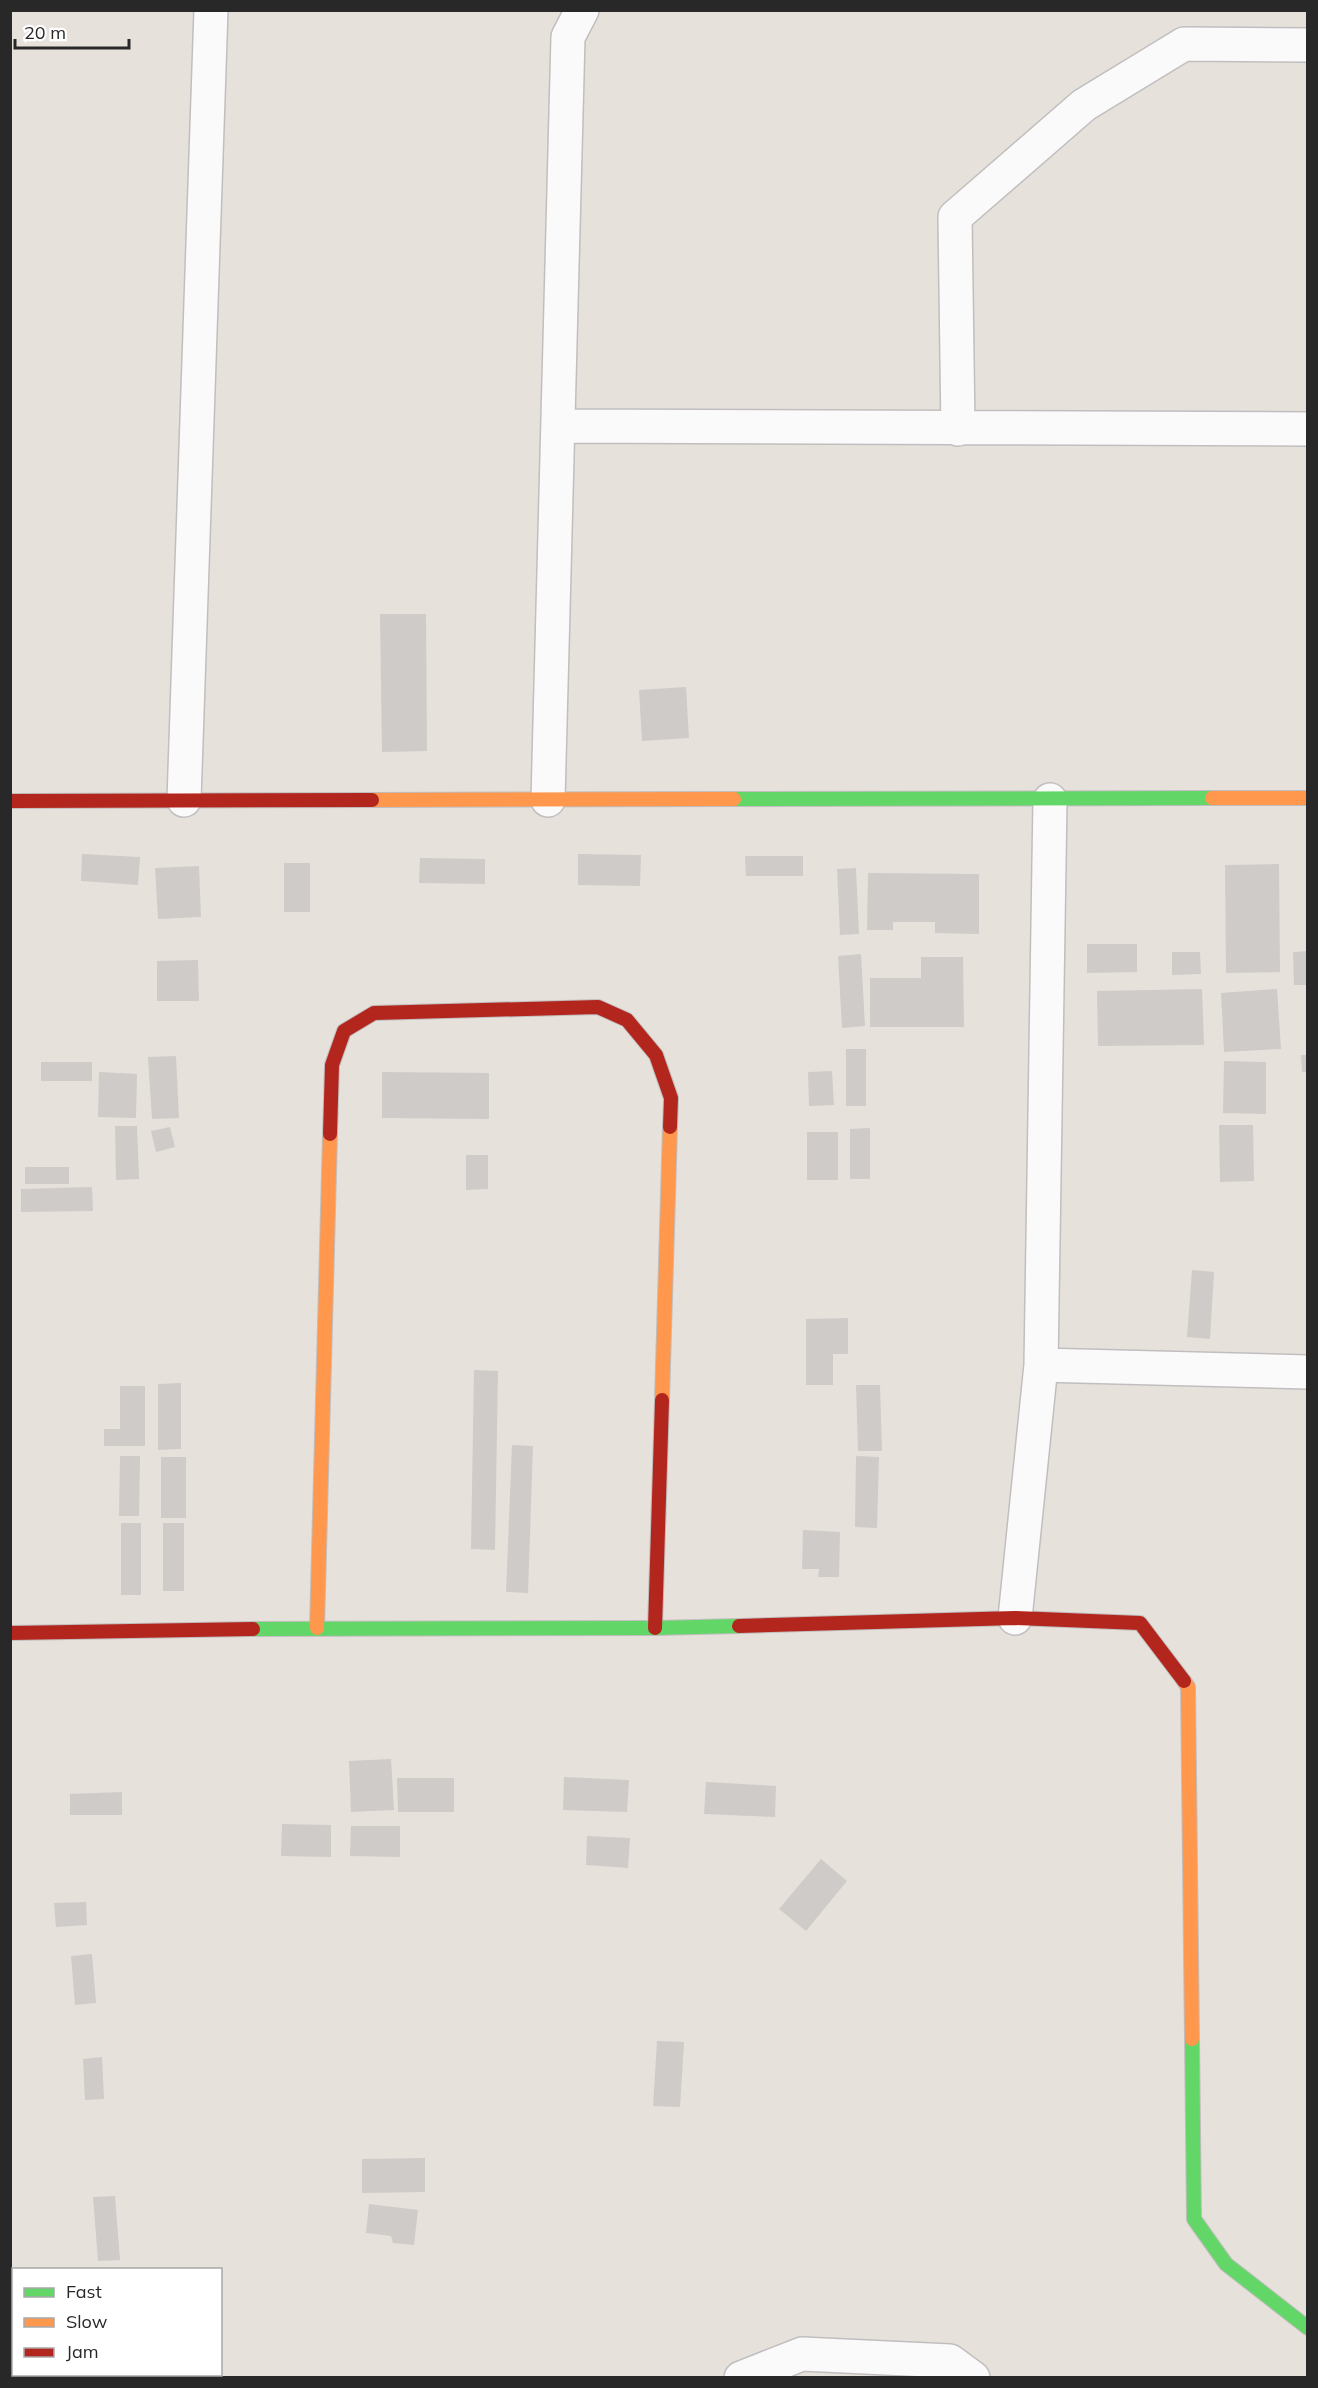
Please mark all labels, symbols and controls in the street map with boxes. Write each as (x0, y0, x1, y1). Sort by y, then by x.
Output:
scale bar (15, 12, 129, 50)
text: 20 m (24, 21, 66, 44)
legend (12, 2268, 222, 2376)
text: Fast (66, 2280, 102, 2303)
text: Slow (66, 2310, 108, 2333)
text: Jam (66, 2340, 99, 2363)

